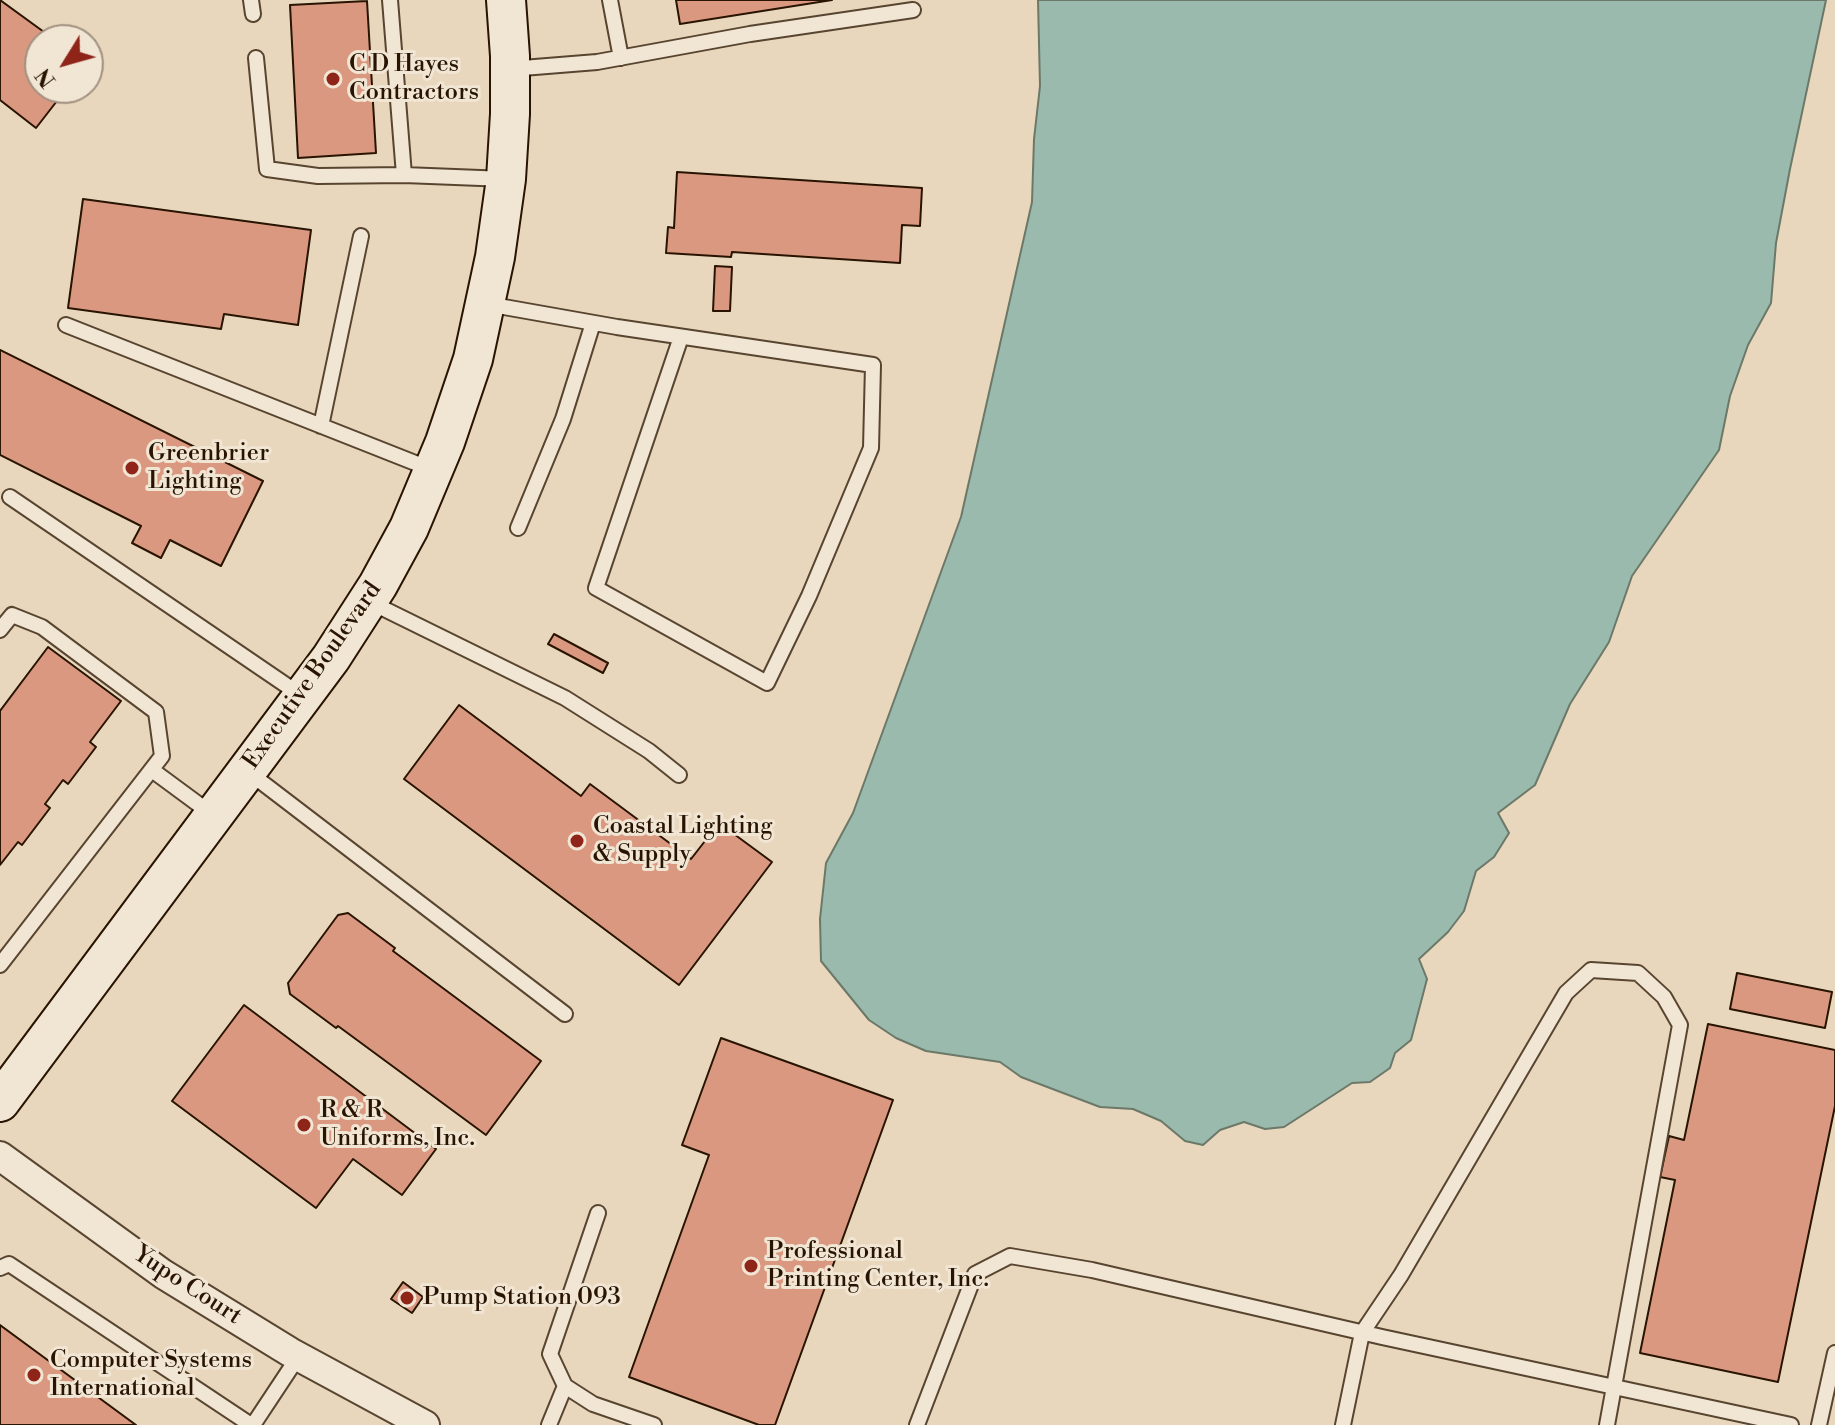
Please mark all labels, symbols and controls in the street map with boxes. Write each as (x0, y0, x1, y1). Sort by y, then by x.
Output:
north arrow (24, 24, 104, 104)
place label: C D Hayes Contractors (349, 51, 479, 107)
text: N (30, 62, 62, 93)
marker: C D Hayes Contractors (324, 70, 342, 88)
place label: Greenbrier Lighting (148, 440, 269, 496)
marker: Greenbrier Lighting (123, 459, 141, 477)
street label: Executive Boulevard (237, 577, 389, 775)
place label: Coastal Lighting & Supply (593, 813, 773, 869)
marker: Coastal Lighting & Supply (568, 832, 586, 850)
place label: R & R Uniforms, Inc. (320, 1097, 475, 1153)
marker: R & R Uniforms, Inc. (295, 1116, 313, 1134)
place label: Professional Printing Center, Inc. (767, 1238, 989, 1294)
street label: Yupo Court (127, 1240, 247, 1332)
marker: Professional Printing Center, Inc. (742, 1257, 760, 1275)
place label: Pump Station 093 (423, 1284, 621, 1312)
marker: Pump Station 093 (398, 1289, 416, 1307)
place label: Computer Systems International (50, 1347, 252, 1403)
marker: Computer Systems International (25, 1366, 43, 1384)

